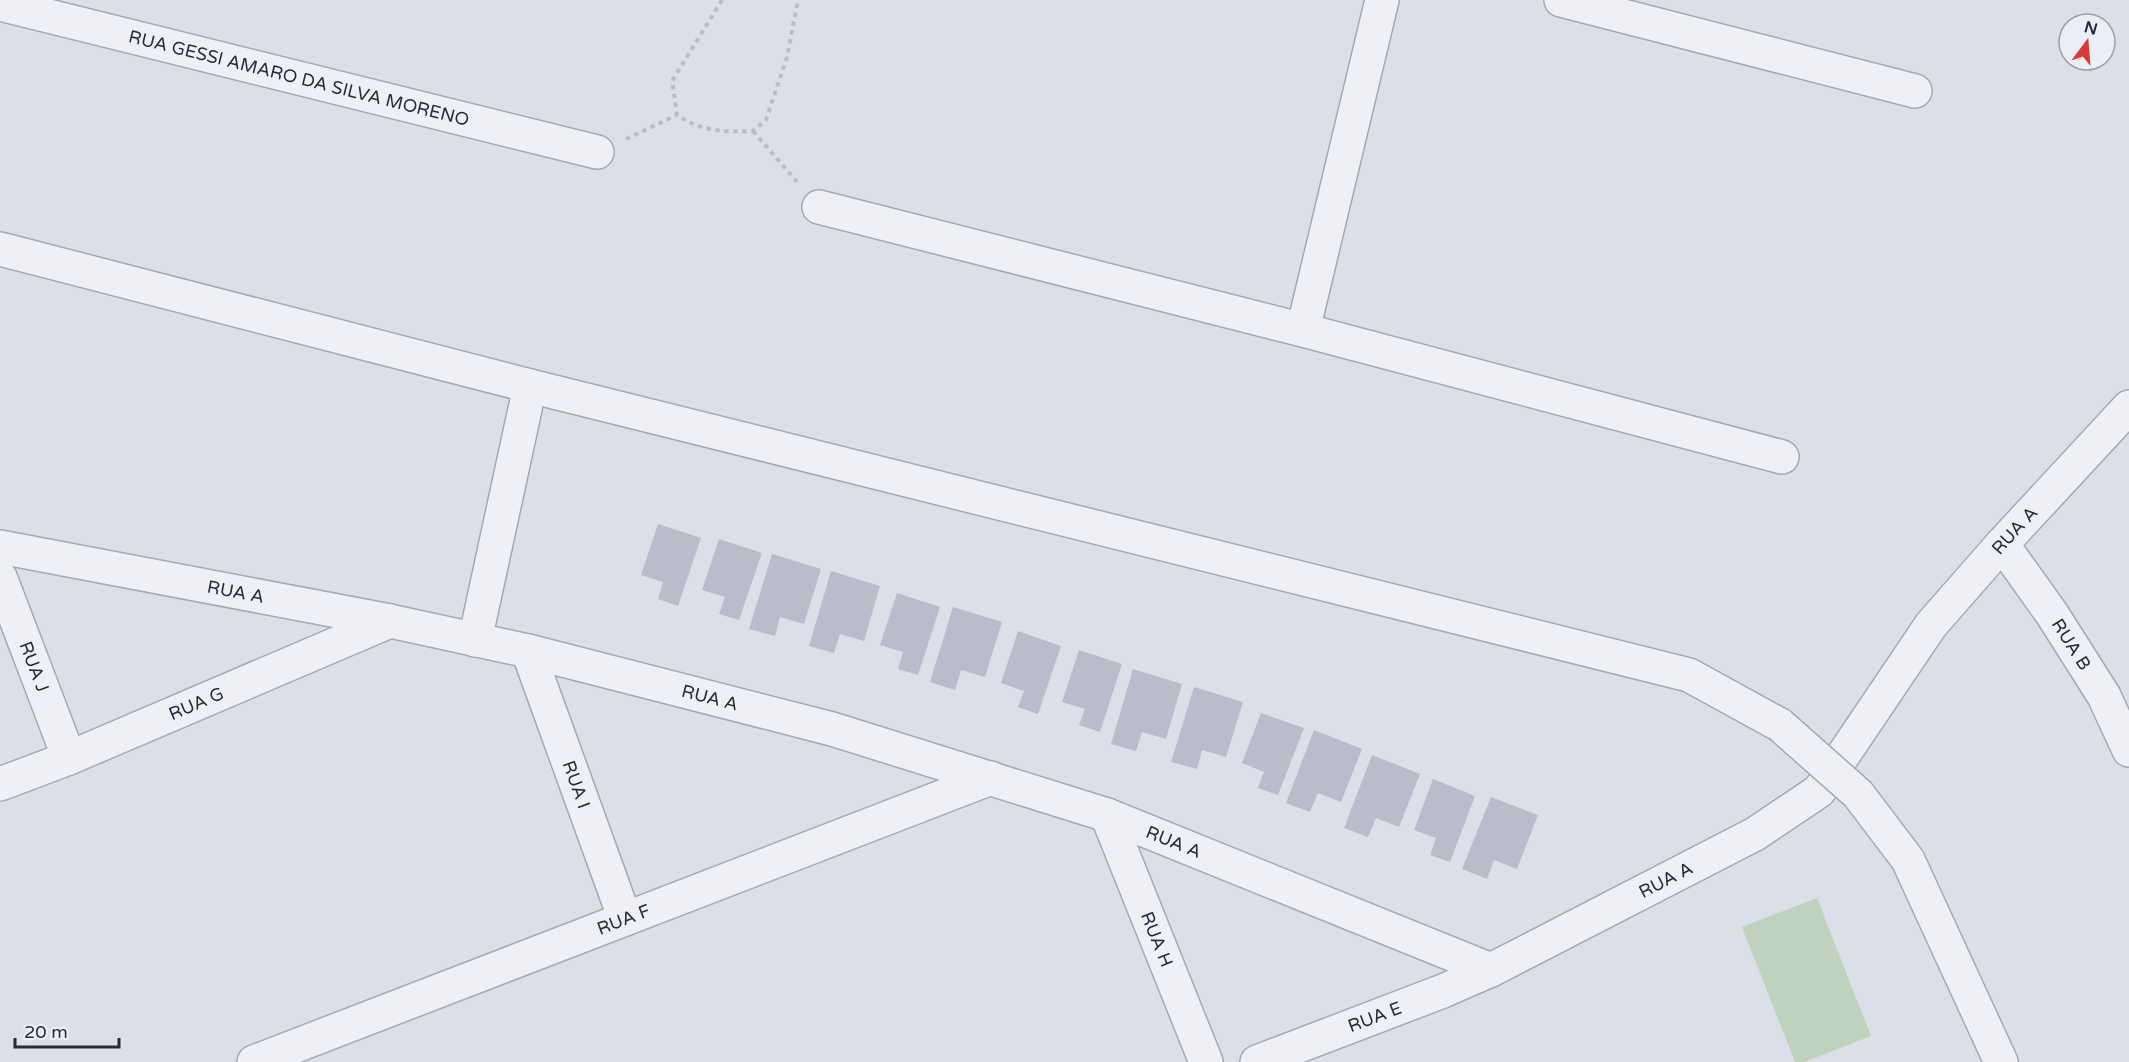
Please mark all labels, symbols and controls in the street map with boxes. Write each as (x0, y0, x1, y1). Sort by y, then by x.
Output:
north arrow (2057, 12, 2117, 72)
text: N (2082, 17, 2100, 40)
street label: RUA GESSI AMARO DA SILVA MORENO (126, 25, 472, 131)
street label: RUA A (1987, 502, 2042, 559)
street label: RUA A (205, 576, 266, 608)
street label: RUA B (2047, 615, 2096, 674)
street label: RUA J (15, 638, 54, 695)
street label: RUA A (679, 680, 741, 716)
street label: RUA G (165, 682, 227, 725)
street label: RUA I (558, 758, 595, 811)
street label: RUA A (1143, 821, 1204, 863)
street label: RUA A (1635, 857, 1696, 903)
street label: RUA F (594, 899, 653, 940)
street label: RUA H (1136, 908, 1178, 970)
street label: RUA E (1345, 997, 1405, 1037)
scale bar (15, 1011, 118, 1049)
text: 20 m (24, 1021, 68, 1043)

